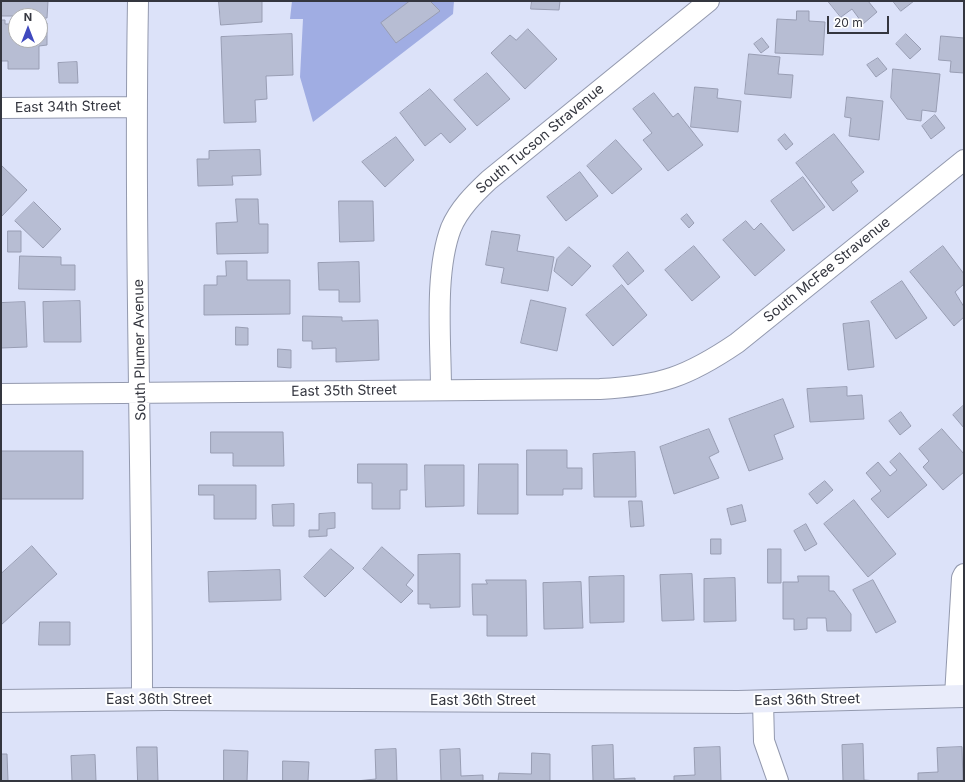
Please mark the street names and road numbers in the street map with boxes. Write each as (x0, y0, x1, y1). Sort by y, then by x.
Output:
street label: South Tucson Stravenue (473, 81, 607, 197)
street label: East 34th Street (15, 98, 121, 116)
street label: South McFee Stravenue (760, 214, 894, 326)
street label: South Plumer Avenue (130, 279, 150, 421)
street label: East 35th Street (291, 382, 397, 400)
street label: East 36th Street (754, 691, 860, 709)
street label: East 36th Street (106, 692, 212, 708)
street label: East 36th Street (430, 693, 536, 709)

